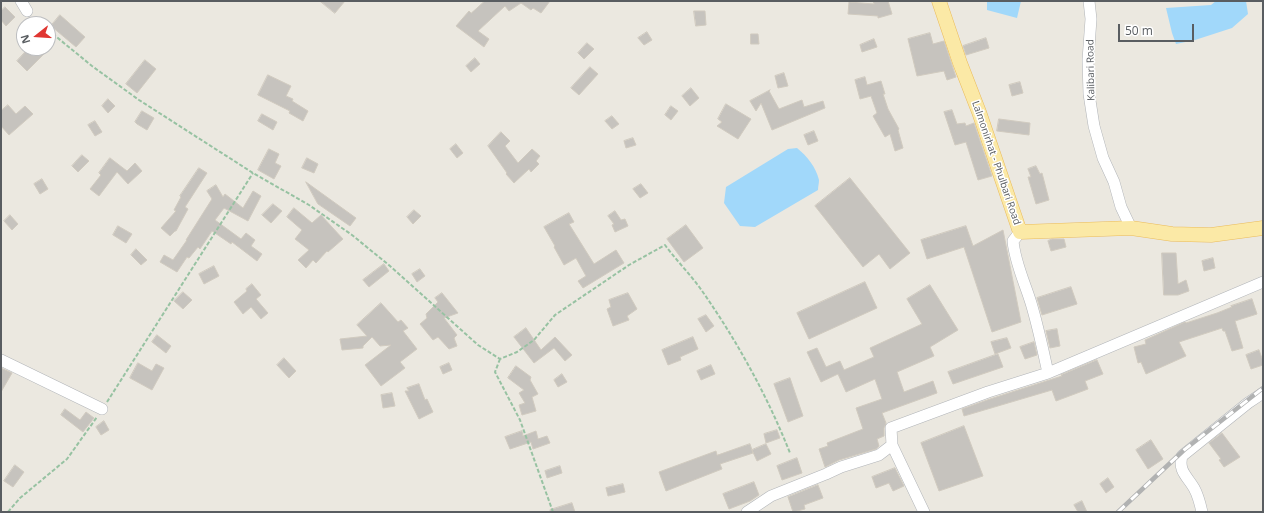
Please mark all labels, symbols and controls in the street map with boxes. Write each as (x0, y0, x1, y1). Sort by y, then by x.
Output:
north arrow (16, 16, 56, 56)
scale bar (1120, 16, 1196, 42)
text: 50 m (1125, 22, 1153, 39)
text: N (17, 33, 33, 46)
street label: Kalibari Road (1084, 39, 1098, 101)
street label: Lalmonirhat - Phulbari Road (969, 99, 1023, 227)

